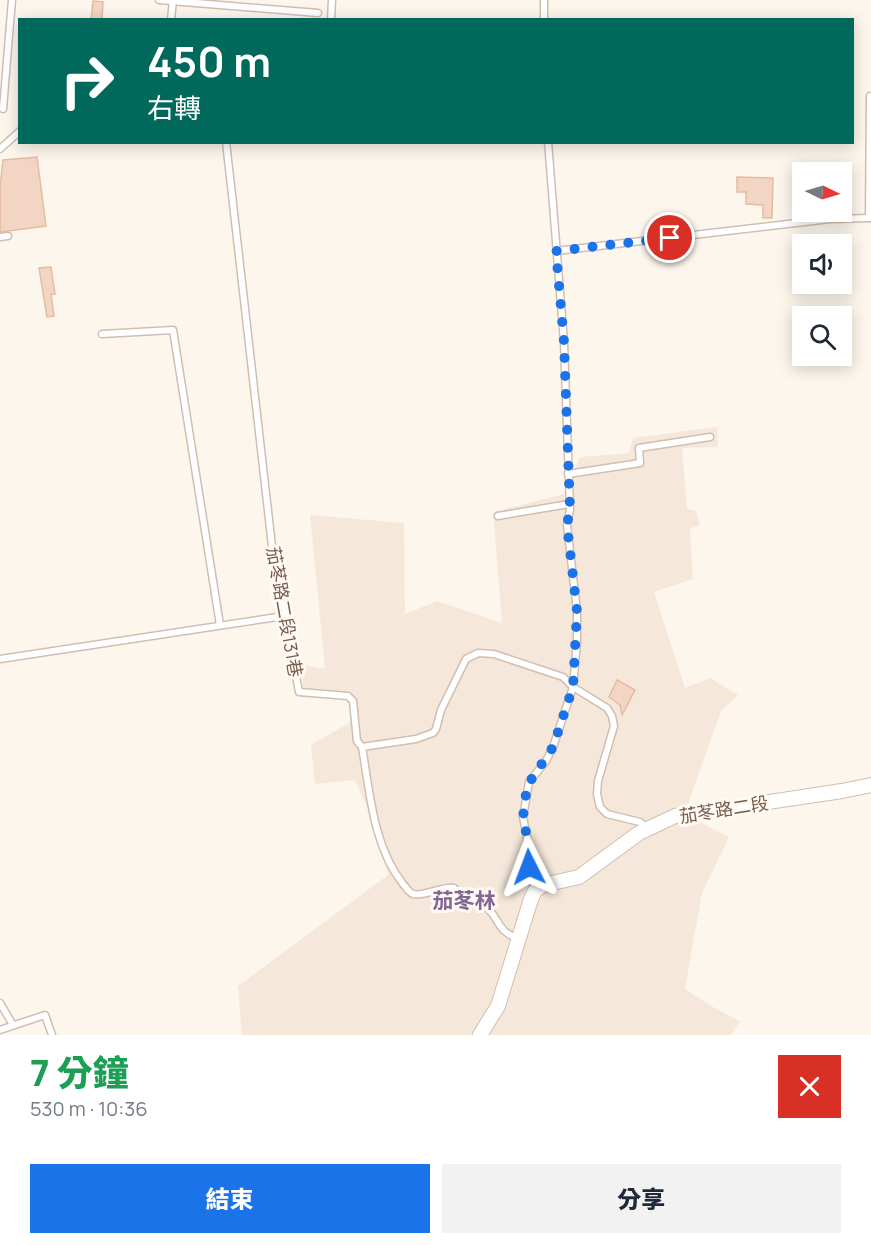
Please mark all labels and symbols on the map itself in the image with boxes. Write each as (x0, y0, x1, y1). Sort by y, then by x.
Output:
north arrow (792, 162, 852, 222)
pin (644, 212, 695, 263)
street label: 茄苳路二段131巷 (262, 545, 308, 679)
street label: 茄苳路二段 (678, 790, 770, 828)
position arrow (497, 835, 561, 899)
district label: 茄苳林 (433, 886, 496, 914)

